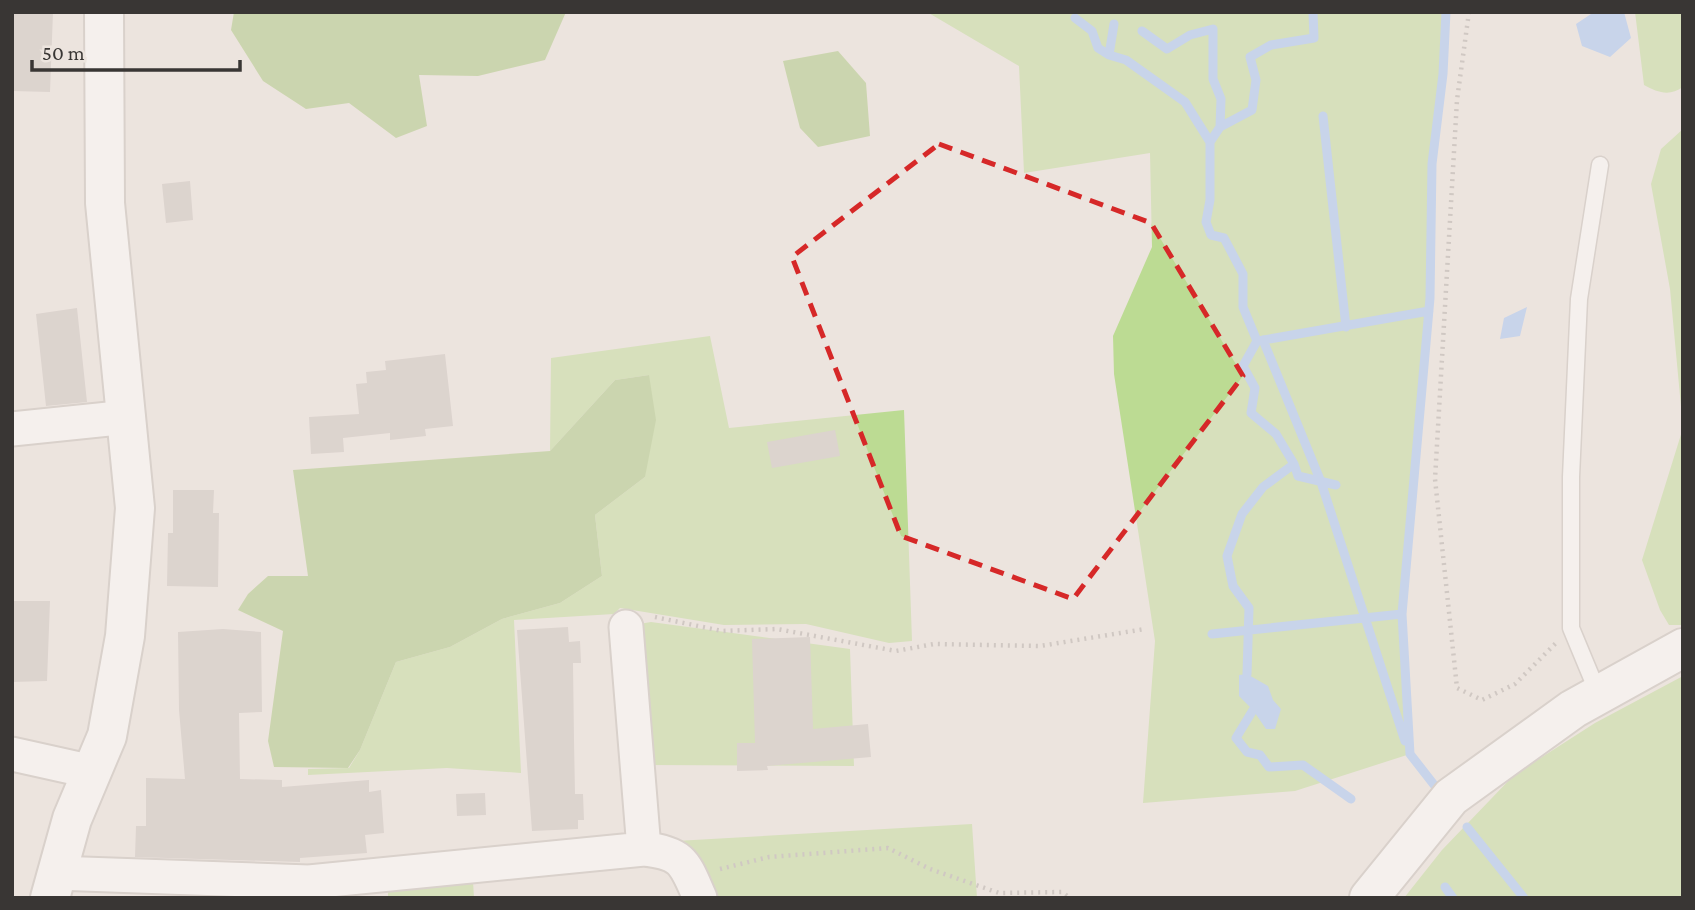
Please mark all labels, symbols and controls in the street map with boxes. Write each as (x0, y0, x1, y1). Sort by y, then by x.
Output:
scale bar (32, 28, 240, 72)
text: 50 m (42, 41, 85, 65)

